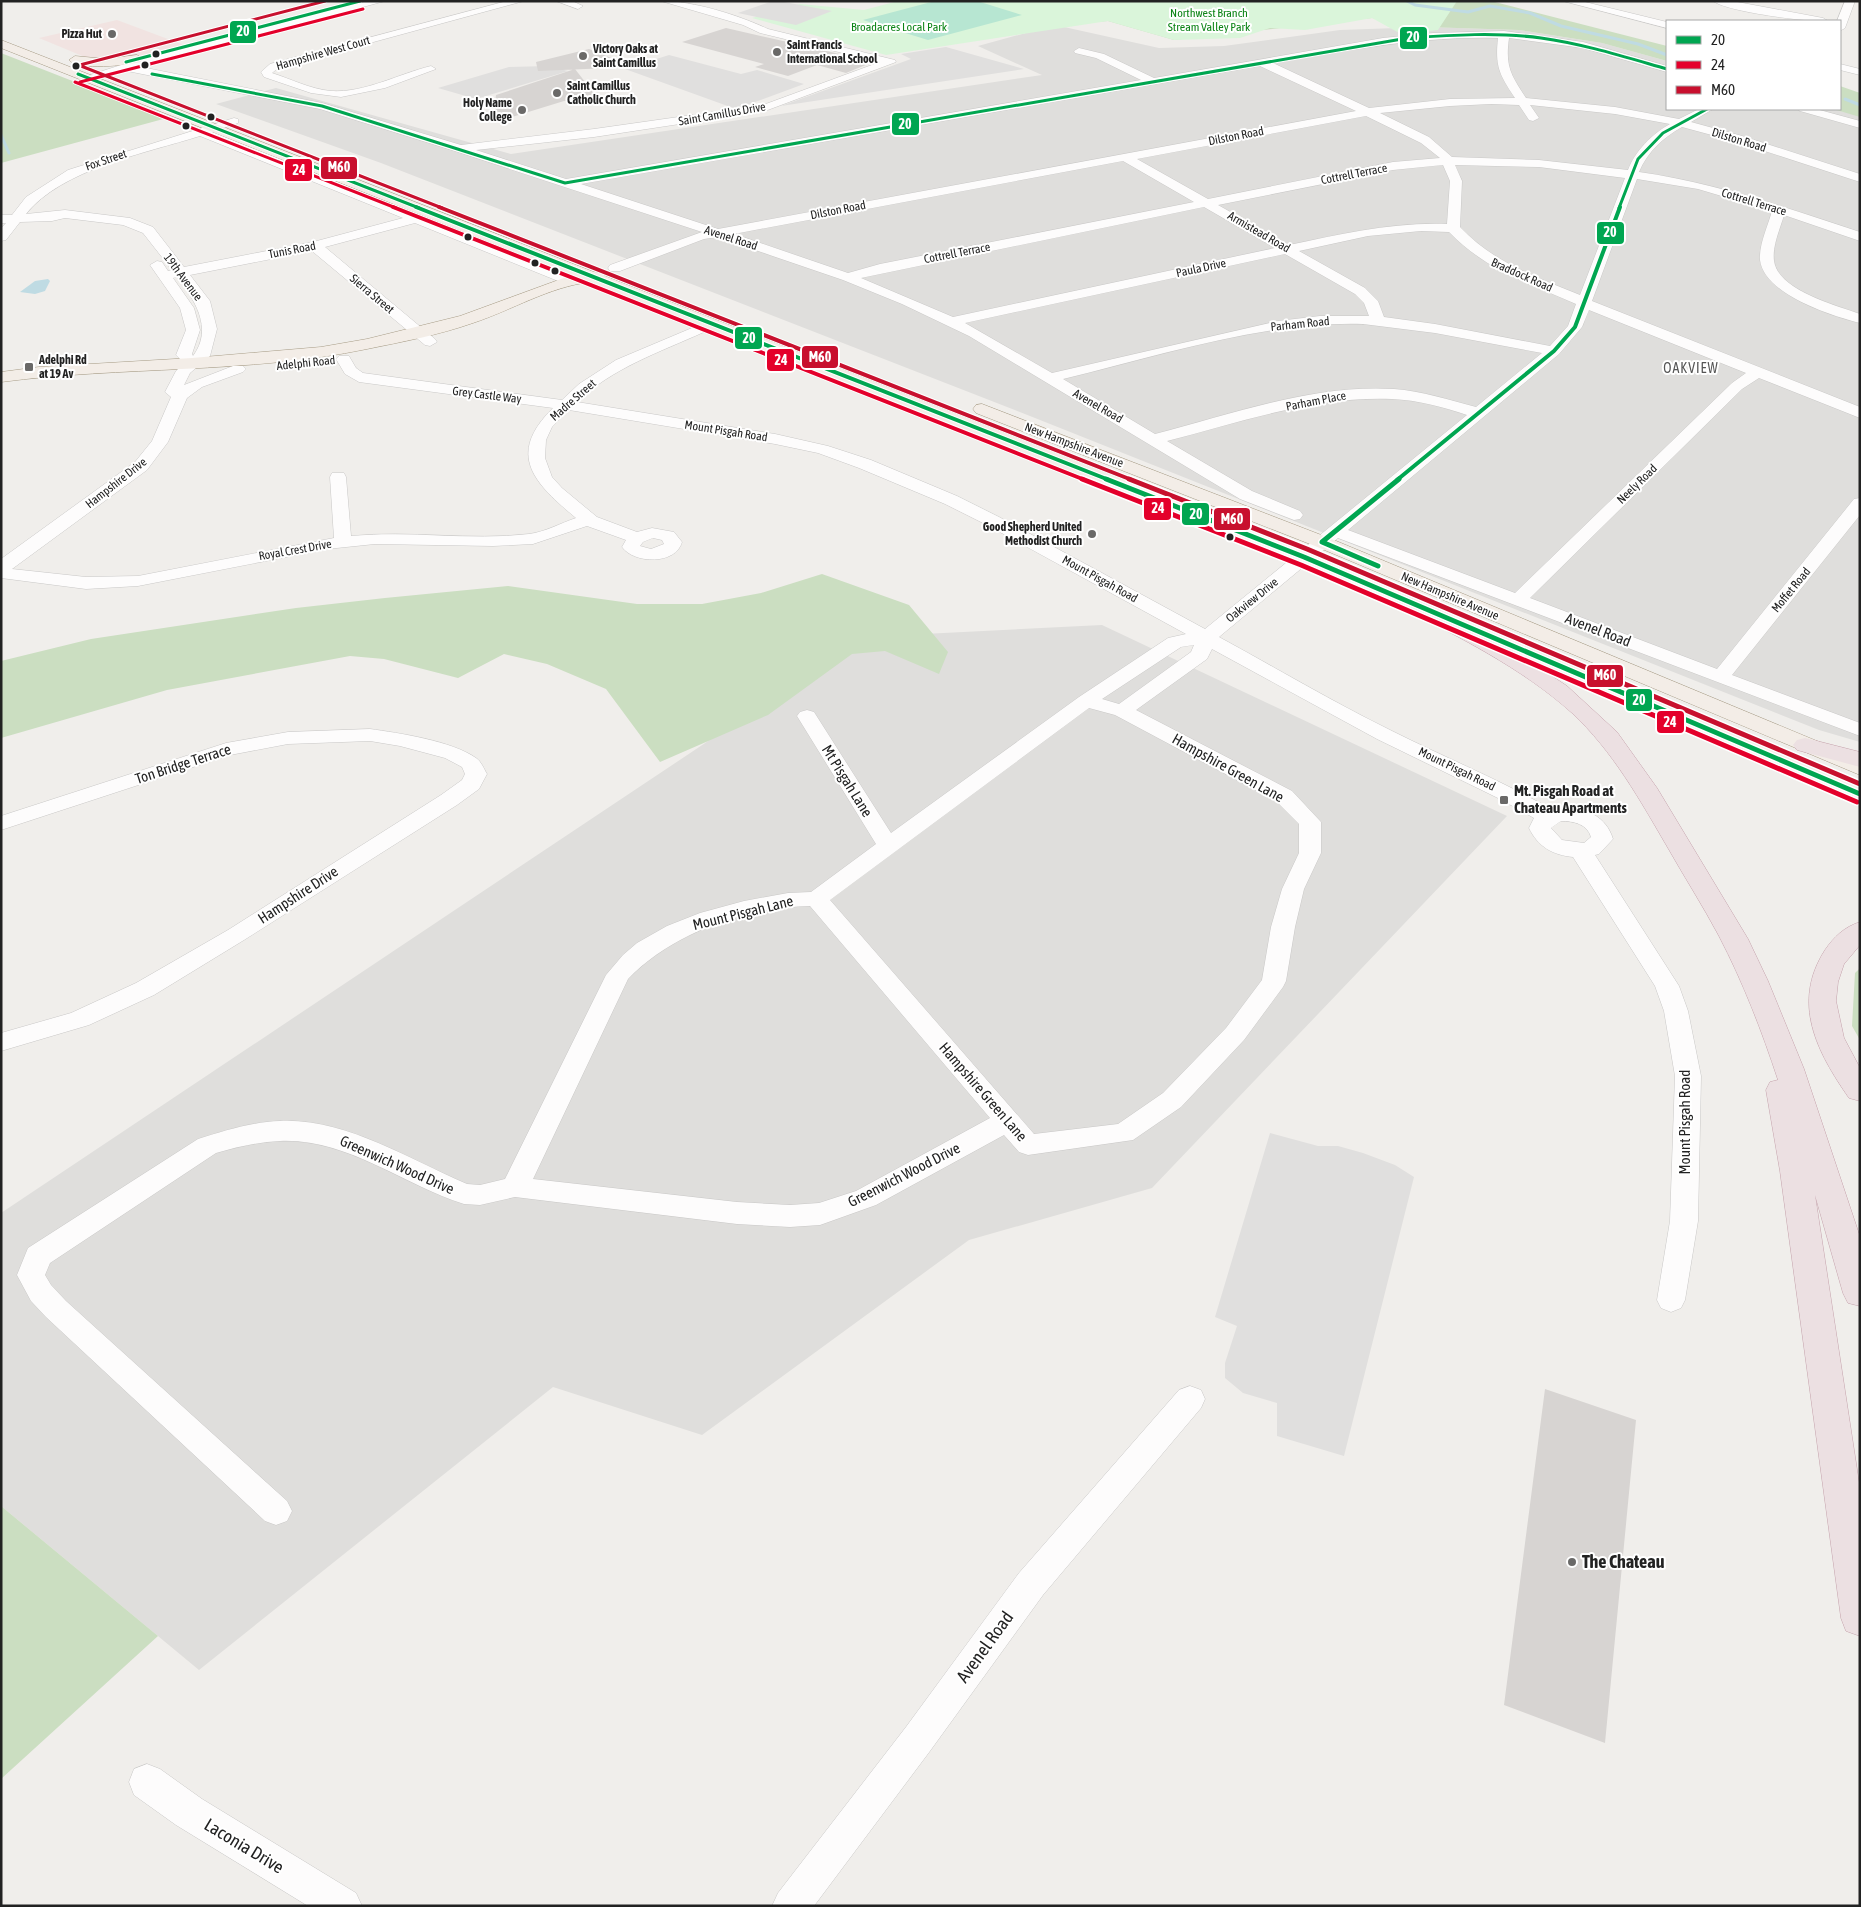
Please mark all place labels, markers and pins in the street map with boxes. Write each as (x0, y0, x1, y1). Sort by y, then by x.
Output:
place label: Pizza Hut (61, 27, 103, 41)
marker: Pizza Hut (106, 28, 118, 40)
place label: Saint Francis International School (787, 38, 878, 66)
place label: Victory Oaks at Saint Camillus (592, 42, 659, 70)
marker: Saint Francis International School (771, 46, 783, 58)
unlabelled marker (151, 49, 161, 59)
marker: Victory Oaks at Saint Camillus (577, 50, 589, 62)
unlabelled marker (140, 60, 150, 70)
unlabelled marker (71, 61, 81, 71)
place label: Saint Camillus Catholic Church (567, 79, 636, 107)
marker: Saint Camillus Catholic Church (551, 87, 563, 99)
place label: Holy Name College (463, 96, 513, 124)
marker: Holy Name College (516, 104, 528, 116)
unlabelled marker (206, 112, 216, 122)
unlabelled marker (181, 121, 191, 131)
unlabelled marker (463, 232, 473, 242)
unlabelled marker (530, 258, 540, 268)
unlabelled marker (550, 266, 560, 276)
place label: Adelphi Rd at 19 Av (38, 353, 87, 381)
marker: Adelphi Rd at 19 Av (23, 361, 35, 373)
place label: Good Shepherd United Methodist Church (983, 520, 1082, 548)
marker: Good Shepherd United Methodist Church (1086, 528, 1098, 540)
unlabelled marker (1225, 532, 1235, 542)
place label: Mt. Pisgah Road at Chateau Apartments (1514, 782, 1627, 816)
marker: Mt. Pisgah Road at Chateau Apartments (1498, 794, 1510, 806)
place label: The Chateau (1582, 1551, 1665, 1572)
marker: The Chateau (1566, 1556, 1578, 1568)

